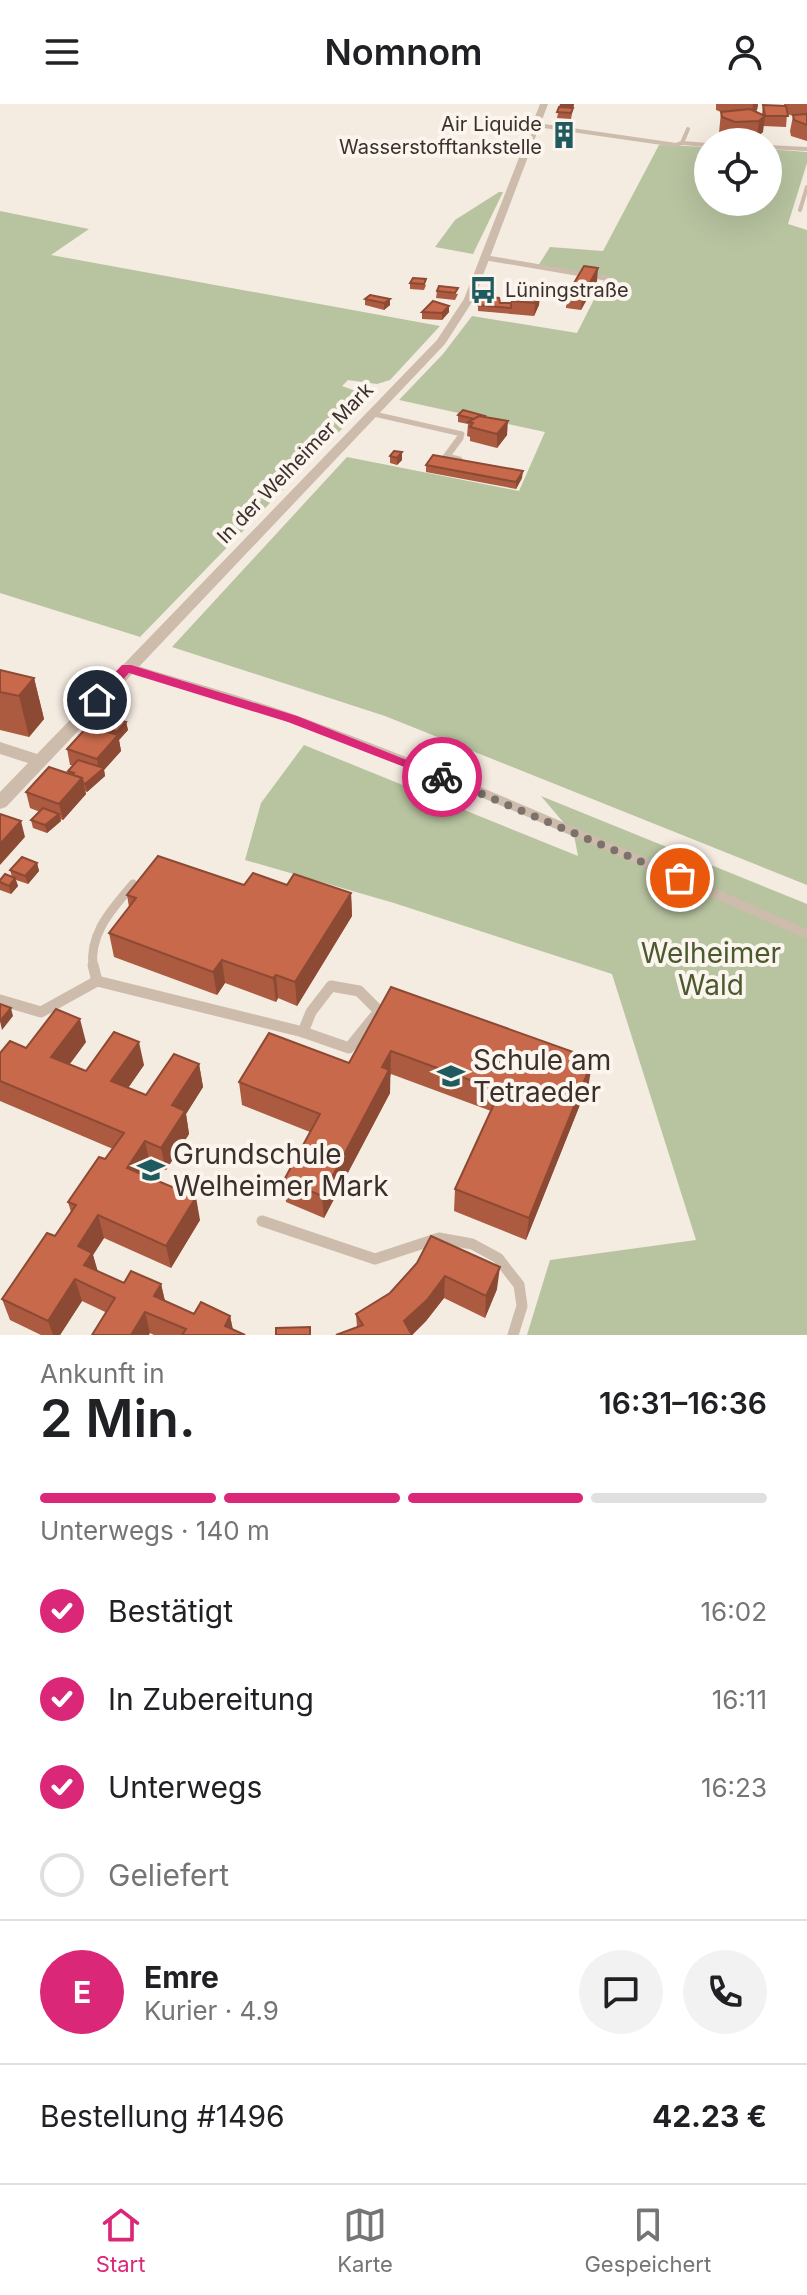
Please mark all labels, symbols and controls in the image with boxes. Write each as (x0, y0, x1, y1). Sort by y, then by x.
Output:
icon: menu (40, 30, 84, 74)
text: Nomnom (324, 30, 483, 74)
icon: person (723, 30, 767, 74)
place label: Air Liquide Wasserstofftankstelle (339, 112, 542, 159)
building icon: Air Liquide Wasserstofftankstelle (549, 120, 579, 150)
map controls (694, 128, 782, 216)
button: locate (694, 128, 782, 216)
bus stop icon: Lüningstraße (468, 275, 498, 305)
place label: Lüningstraße (505, 278, 629, 302)
street label: In der Welheimer Mark (212, 378, 378, 548)
pin (63, 666, 131, 734)
icon: home (75, 678, 119, 722)
courier (402, 737, 482, 817)
icon: bike (420, 755, 464, 799)
pin (646, 844, 714, 912)
icon: bag (658, 856, 702, 900)
park label: Welheimer Wald (641, 936, 781, 1002)
place label: Schule am Tetraeder (473, 1043, 611, 1109)
school or university icon: Schule am Tetraeder (436, 1061, 466, 1091)
place label: Grundschule Welheimer Mark (173, 1137, 389, 1203)
school or university icon: Grundschule Welheimer Mark (136, 1155, 166, 1185)
text: Ankunft in (40, 1358, 165, 1389)
text: 16:31–16:36 (599, 1385, 767, 1421)
text: 2 Min. (40, 1387, 195, 1450)
text: Unterwegs · 140 m (40, 1515, 270, 1546)
icon: check (40, 1589, 84, 1633)
text: Bestätigt (108, 1593, 233, 1629)
text: 16:02 (701, 1596, 767, 1627)
icon: check (40, 1677, 84, 1721)
text: In Zubereitung (108, 1681, 314, 1717)
text: 16:11 (712, 1684, 767, 1715)
icon: check (40, 1765, 84, 1809)
text: Unterwegs (108, 1769, 262, 1805)
text: 16:23 (701, 1772, 767, 1803)
text: Geliefert (108, 1857, 229, 1893)
button: chat (579, 1950, 663, 2034)
button: phone (683, 1950, 767, 2034)
text: Emre (144, 1959, 219, 1995)
text: E (73, 1974, 91, 2010)
text: Kurier · 4.9 (144, 1995, 279, 2026)
text: Bestellung #1496 (40, 2098, 285, 2134)
text: 42.23 € (652, 2098, 767, 2134)
tab: Start (96, 2203, 145, 2277)
tab: Karte (337, 2203, 393, 2277)
tab: Gespeichert (584, 2203, 711, 2277)

